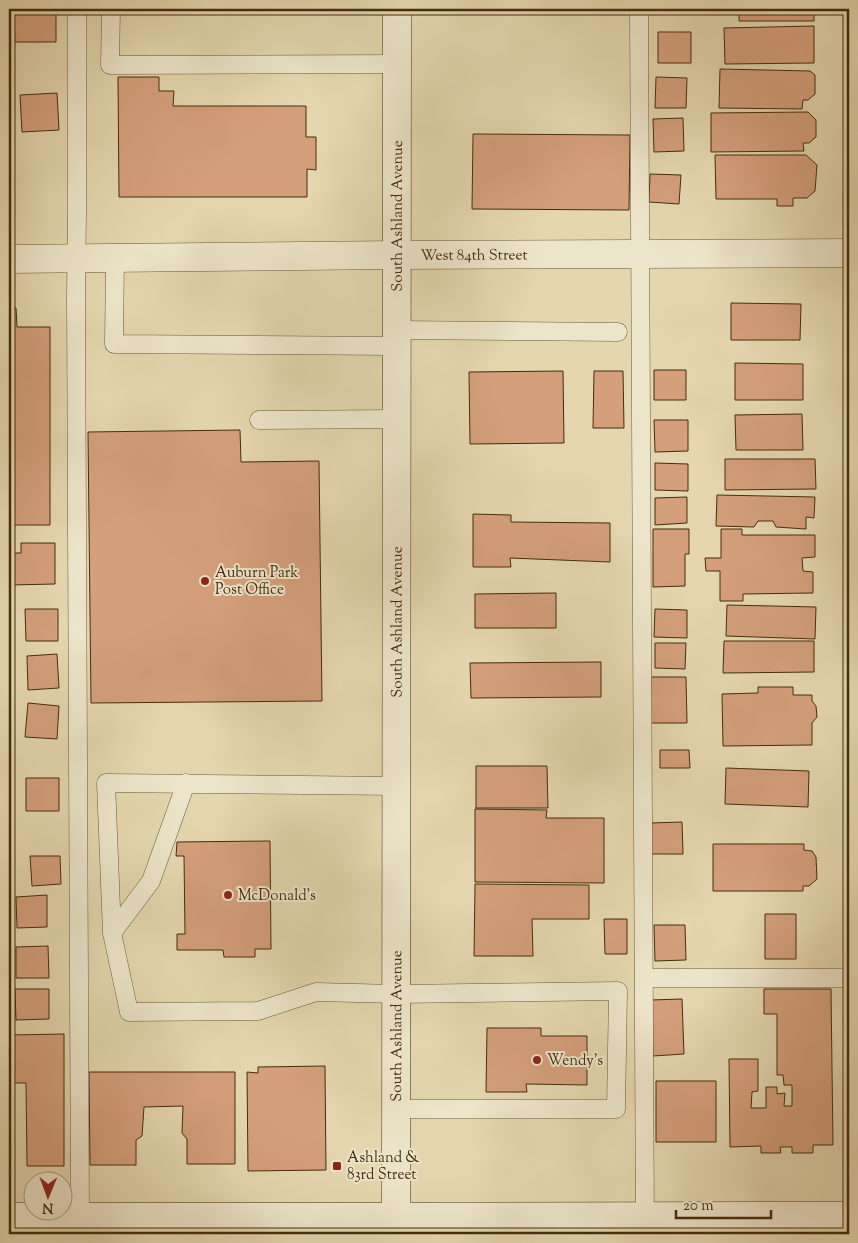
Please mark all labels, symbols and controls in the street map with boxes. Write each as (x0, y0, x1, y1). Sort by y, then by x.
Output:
street label: South Ashland Avenue (388, 140, 409, 292)
street label: West 84th Street (420, 245, 528, 267)
street label: South Ashland Avenue (387, 546, 409, 698)
place label: Auburn Park Post Office (215, 563, 298, 601)
marker: Auburn Park Post Office (199, 575, 211, 587)
place label: McDonald's (238, 886, 316, 907)
marker: McDonald's (222, 889, 234, 901)
street label: South Ashland Avenue (387, 950, 408, 1102)
place label: Wendy's (547, 1051, 603, 1072)
marker: Wendy's (531, 1054, 543, 1066)
place label: Ashland & 83rd Street (347, 1148, 420, 1186)
marker: Ashland & 83rd Street (331, 1160, 343, 1172)
north arrow (22, 1170, 72, 1220)
scale bar (676, 1188, 770, 1220)
text: 20 m (683, 1196, 714, 1217)
text: N (42, 1197, 54, 1217)

